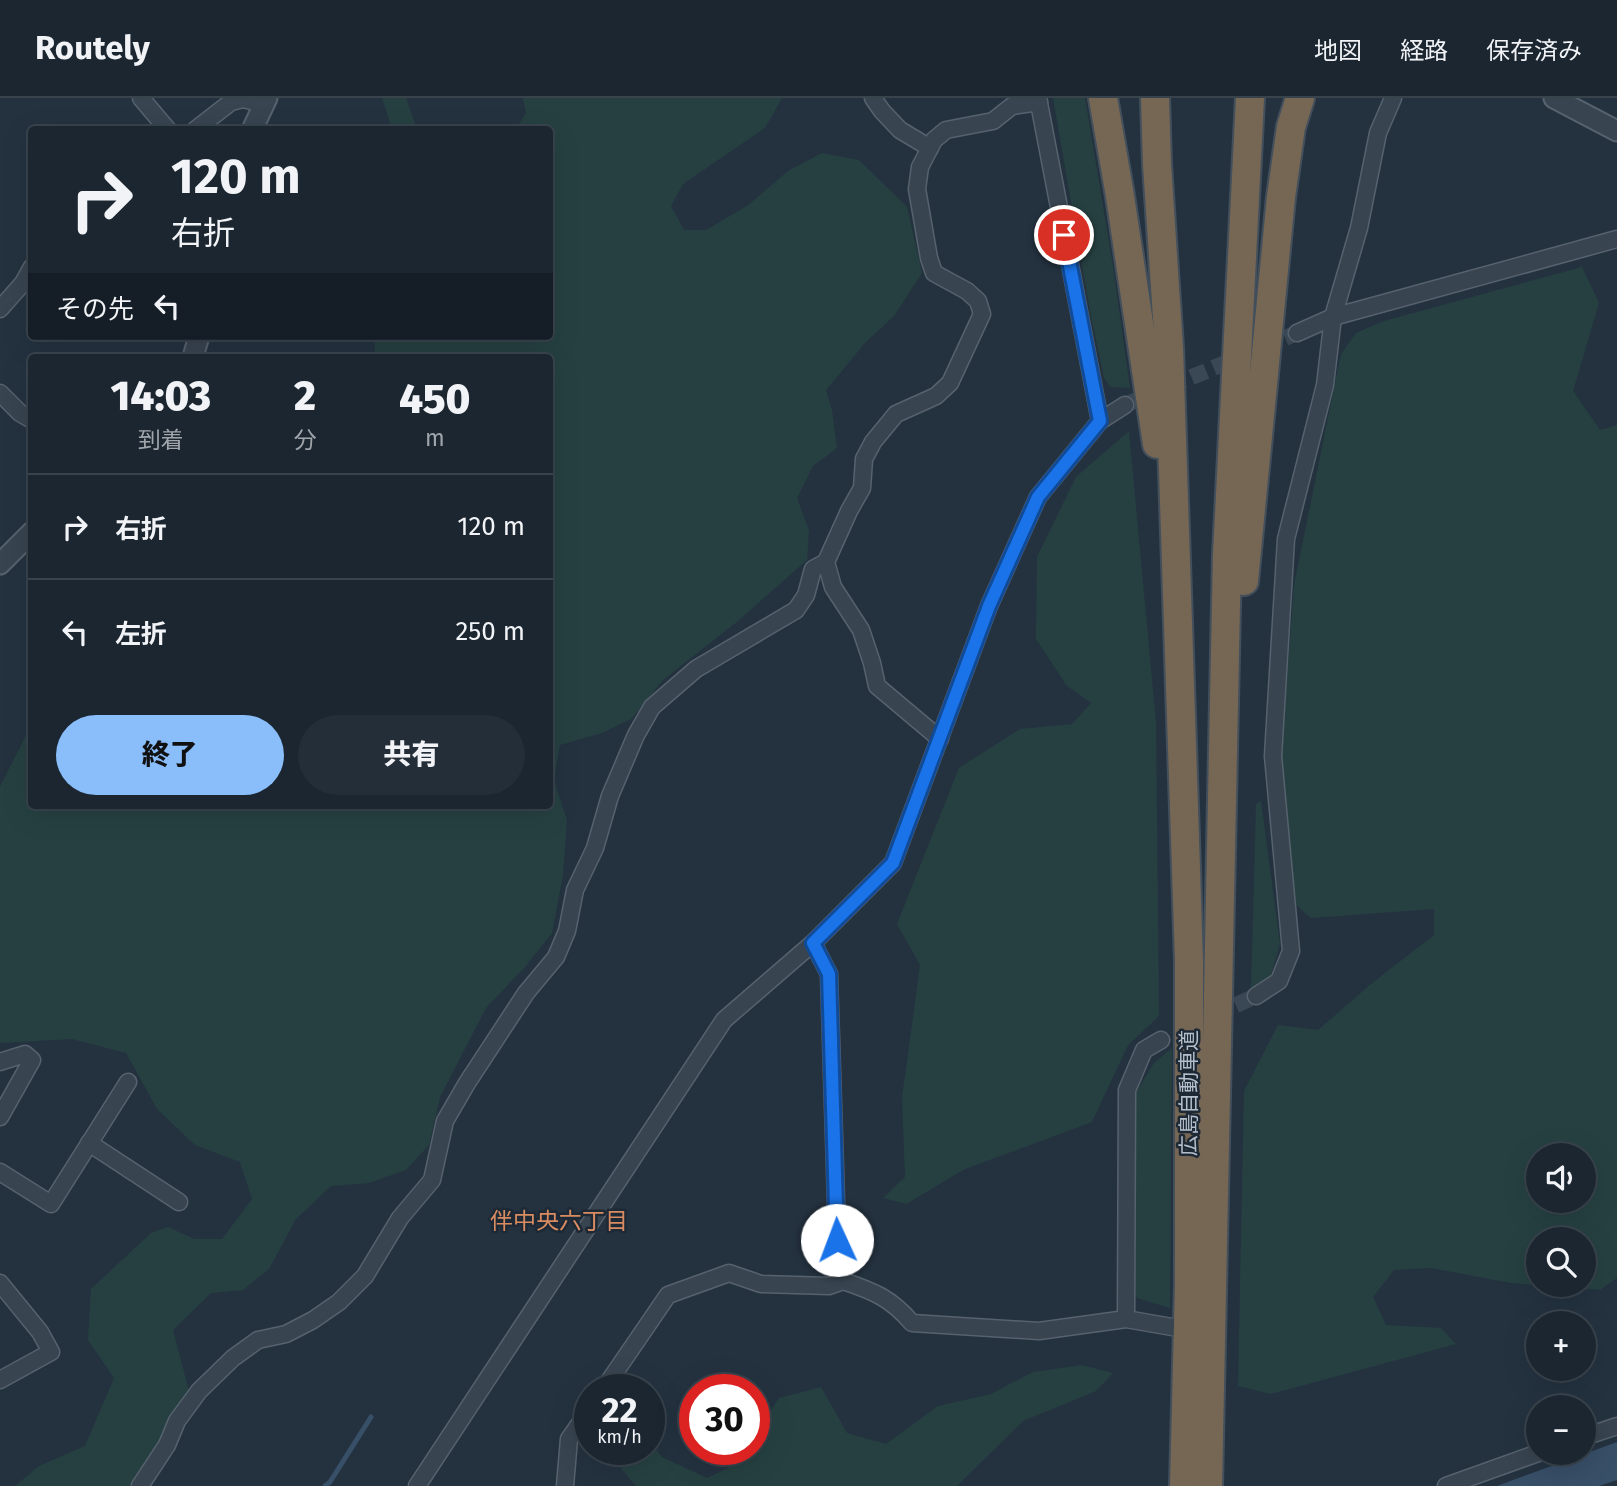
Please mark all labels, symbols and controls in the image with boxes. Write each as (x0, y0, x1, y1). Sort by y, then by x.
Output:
text: Routely (35, 28, 150, 68)
text: 地図 (1314, 37, 1362, 65)
text: 経路 (1400, 37, 1448, 65)
text: 保存済み (1486, 37, 1582, 65)
text: 120 m (171, 147, 301, 206)
icon: right (56, 154, 147, 245)
pin (1034, 205, 1094, 265)
text: 右折 (171, 214, 235, 252)
icon: arrive (1045, 216, 1083, 254)
icon: left (148, 287, 186, 325)
text: その先 (56, 294, 134, 325)
text: 14:03 (110, 371, 211, 421)
text: 2 (294, 371, 316, 421)
text: 450 (399, 374, 471, 424)
text: m (425, 424, 445, 452)
text: 到着 (138, 426, 184, 454)
text: 分 (294, 426, 317, 454)
icon: right (56, 508, 94, 546)
text: 120 m (457, 511, 525, 542)
text: 右折 (115, 514, 167, 545)
icon: left (56, 613, 94, 651)
text: 250 m (455, 616, 525, 647)
text: 左折 (115, 619, 167, 650)
button: 終了 (56, 715, 284, 795)
button: 共有 (298, 715, 525, 795)
street label: 広島自動車道 (1176, 1030, 1202, 1156)
map controls (1526, 1143, 1596, 1465)
button: sound (1526, 1143, 1596, 1213)
position arrow (800, 1203, 874, 1277)
district label: 伴中央六丁目 (490, 1207, 628, 1235)
button: search (1526, 1227, 1596, 1297)
button: + (1526, 1311, 1596, 1381)
speed limit sign: 30 (679, 1374, 770, 1465)
text: 22 (601, 1389, 638, 1431)
button: − (1526, 1395, 1596, 1465)
text: km/h (597, 1426, 642, 1448)

